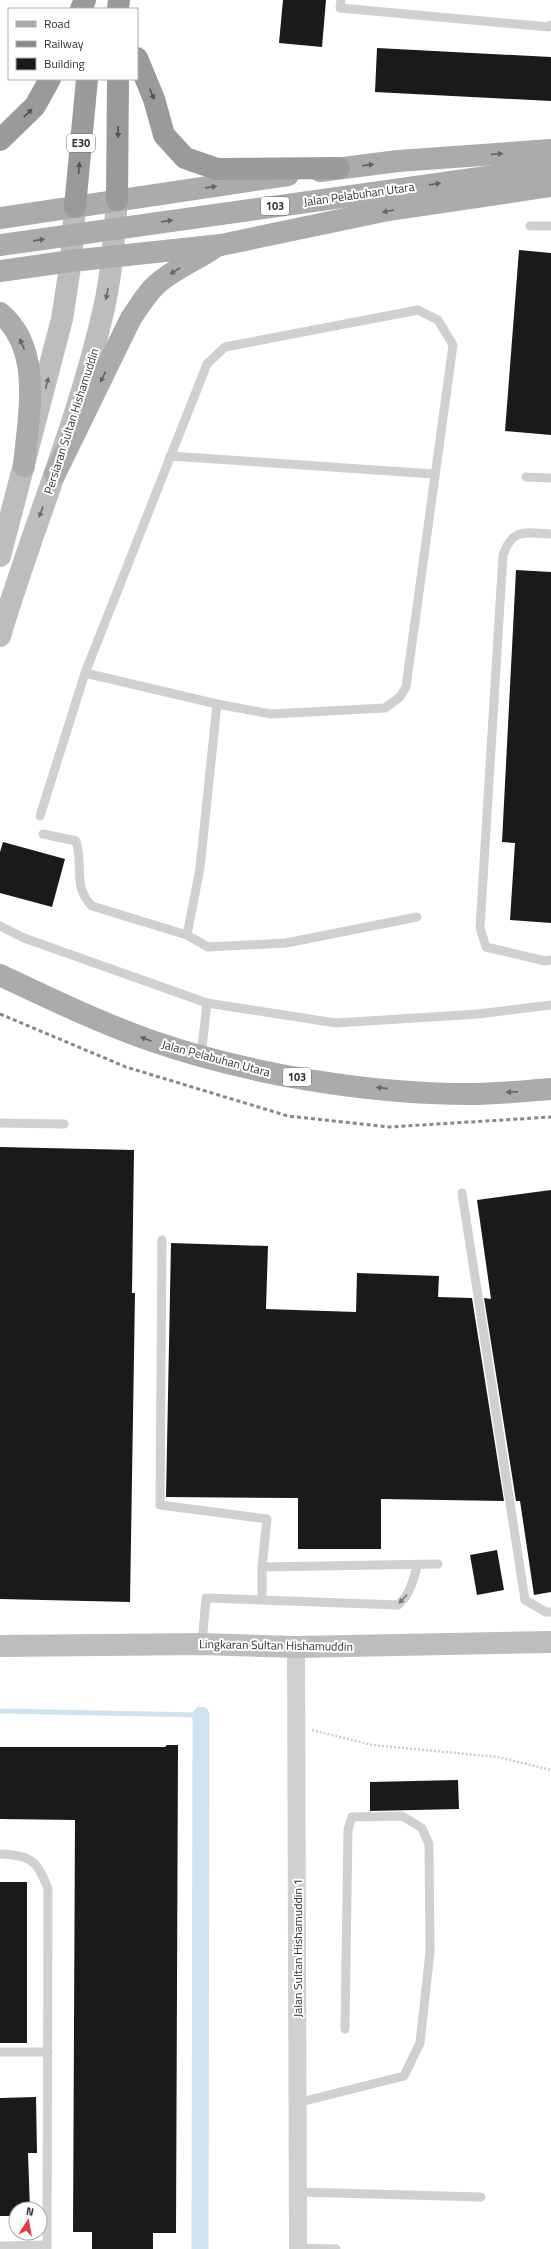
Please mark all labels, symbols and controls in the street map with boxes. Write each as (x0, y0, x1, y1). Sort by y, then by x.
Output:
legend (8, 8, 138, 80)
text: Road (44, 14, 70, 33)
text: Railway (44, 34, 84, 53)
text: Building (44, 54, 85, 73)
one-way arrow (149, 88, 155, 99)
one-way arrow (23, 109, 33, 118)
one-way arrow (115, 126, 121, 139)
road number: E30 (67, 134, 95, 152)
one-way arrow (491, 150, 503, 157)
one-way arrow (362, 161, 374, 168)
one-way arrow (75, 162, 82, 174)
street label: Jalan Pelabuhan Utara (302, 177, 416, 211)
one-way arrow (429, 181, 441, 187)
one-way arrow (205, 184, 217, 190)
road number: 103 (261, 197, 289, 215)
one-way arrow (382, 208, 394, 214)
one-way arrow (161, 218, 173, 224)
one-way arrow (33, 237, 45, 243)
one-way arrow (170, 267, 180, 275)
one-way arrow (104, 288, 110, 300)
one-way arrow (19, 338, 25, 350)
street label: Persiaran Sultan Hishamuddin (38, 345, 104, 497)
one-way arrow (99, 371, 106, 382)
one-way arrow (44, 377, 50, 390)
one-way arrow (37, 507, 43, 519)
street label: Jalan Pelabuhan Utara (160, 1034, 272, 1082)
one-way arrow (140, 1035, 152, 1041)
road number: 103 (283, 1068, 311, 1086)
one-way arrow (376, 1085, 388, 1091)
one-way arrow (506, 1088, 518, 1095)
one-way arrow (399, 1594, 408, 1604)
street label: Lingkaran Sultan Hishamuddin (199, 1634, 353, 1656)
street label: Jalan Sultan Hishamuddin 1 (288, 1879, 307, 2017)
north arrow (8, 2201, 48, 2241)
text: N (25, 2203, 35, 2220)

